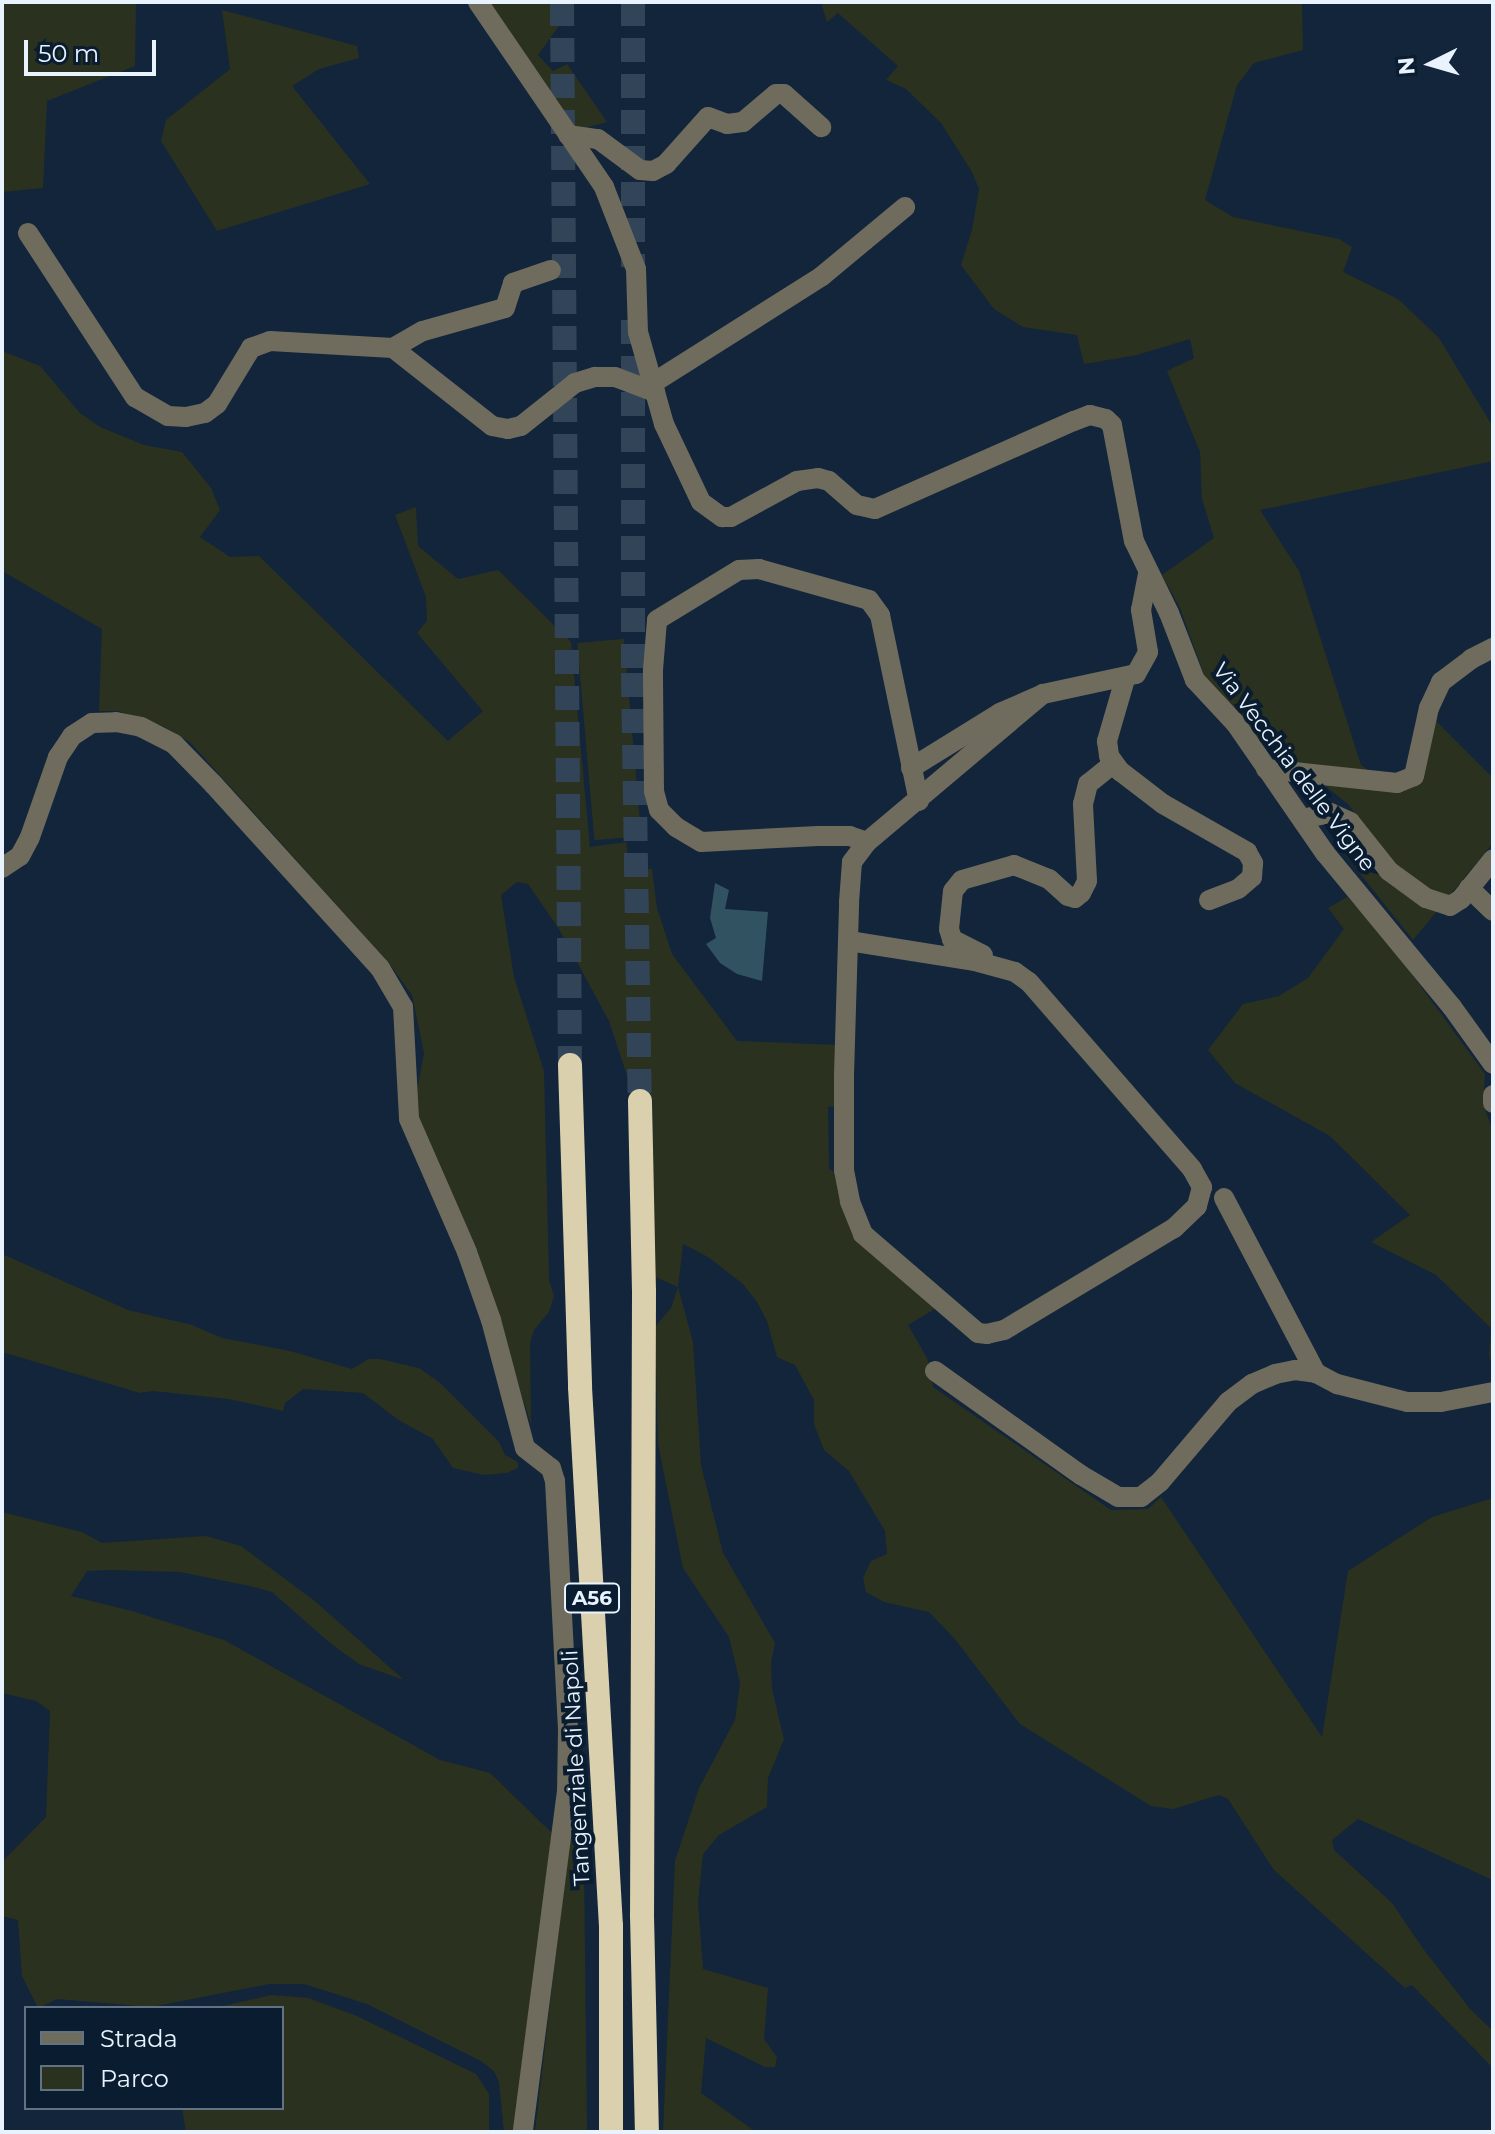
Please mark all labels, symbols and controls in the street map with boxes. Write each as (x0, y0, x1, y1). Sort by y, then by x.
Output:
scale bar (28, 24, 160, 74)
north arrow (1391, 24, 1471, 104)
text: 50 m (38, 39, 99, 68)
text: N (1392, 56, 1421, 76)
street label: Via Vecchia delle Vigne (1207, 658, 1381, 876)
road number: A56 (564, 1582, 620, 1614)
street label: Tangenziale di Napoli (557, 1649, 595, 1887)
legend (24, 2006, 284, 2110)
text: Strada (100, 2024, 178, 2053)
text: Parco (100, 2064, 169, 2093)

